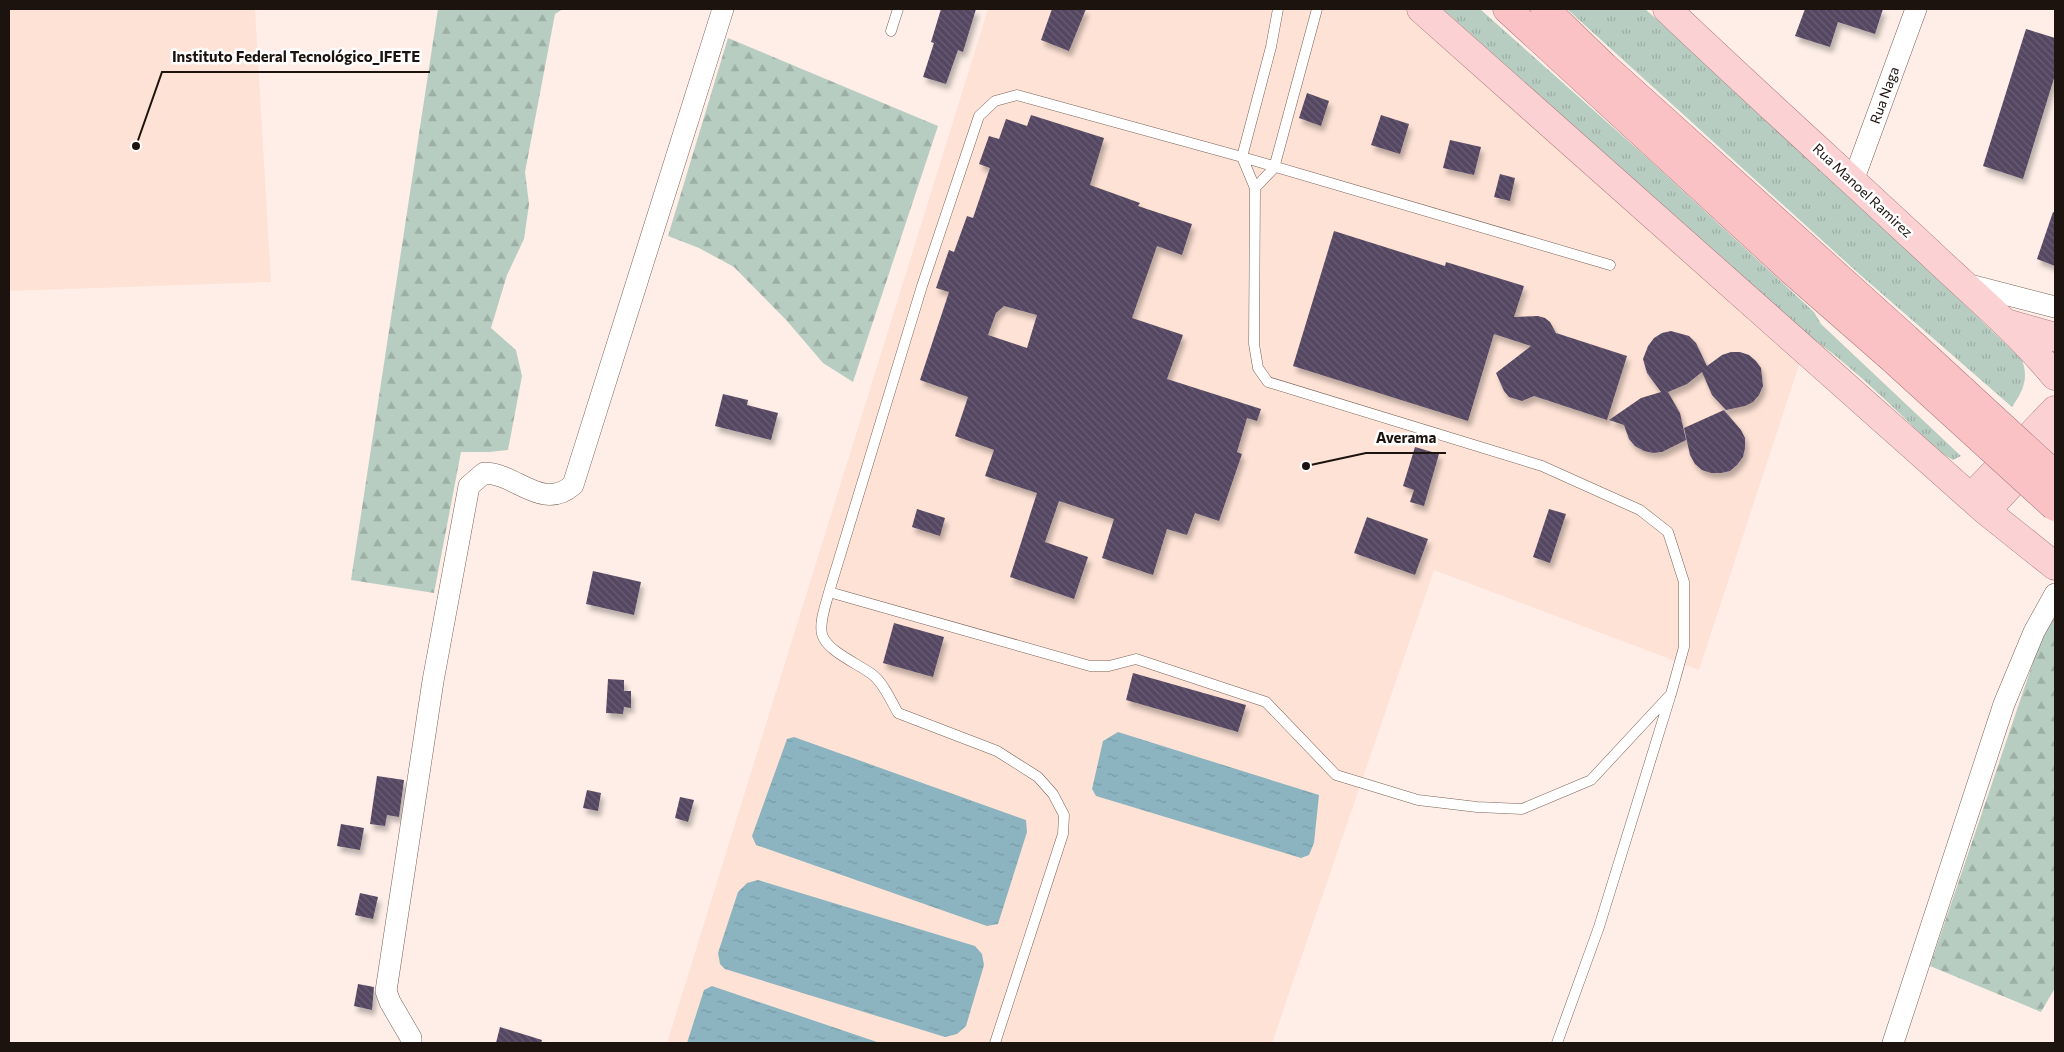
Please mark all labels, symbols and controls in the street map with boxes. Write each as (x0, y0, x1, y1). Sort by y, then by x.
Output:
callout: Instituto Federal Tecnológico_IFETE (162, 42, 430, 72)
text: Instituto Federal Tecnológico_IFETE (172, 47, 420, 65)
street label: Rua Naga (1866, 64, 1902, 126)
street label: Rua Manoel Ramirez (1810, 139, 1916, 241)
callout: Averama (1366, 423, 1446, 453)
text: Averama (1376, 428, 1436, 446)

